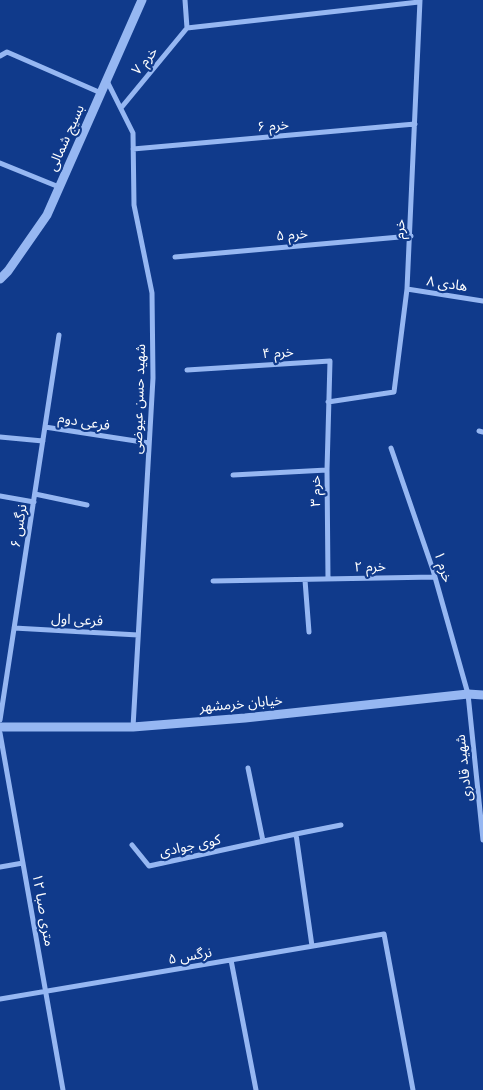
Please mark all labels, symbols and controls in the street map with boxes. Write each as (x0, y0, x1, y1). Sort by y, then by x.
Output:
street label: خرم ۷ (128, 43, 162, 79)
street label: بسیج شمالی (44, 102, 88, 174)
street label: خرم ۶ (256, 116, 290, 136)
street label: خرم (391, 219, 409, 239)
street label: خرم ۵ (275, 225, 309, 245)
street label: هادی ۸ (425, 273, 469, 295)
street label: شهید حسن عیوضی (129, 344, 149, 454)
street label: خرم ۴ (262, 344, 294, 362)
street label: فرعی دوم (57, 410, 111, 434)
street label: خرم ۳ (308, 475, 324, 507)
street label: نرگس ۶ (7, 503, 31, 549)
street label: خرم ۱ (430, 549, 456, 585)
street label: خرم ۲ (354, 558, 386, 576)
street label: فرعی اول (51, 610, 103, 630)
street label: خیابان خرمشهر (199, 692, 283, 716)
street label: شهید قادری (452, 734, 476, 802)
street label: کوی جوادی (158, 831, 222, 861)
street label: ۱۲ متری صبا (28, 872, 58, 948)
street label: نرگس ۵ (167, 944, 213, 968)

